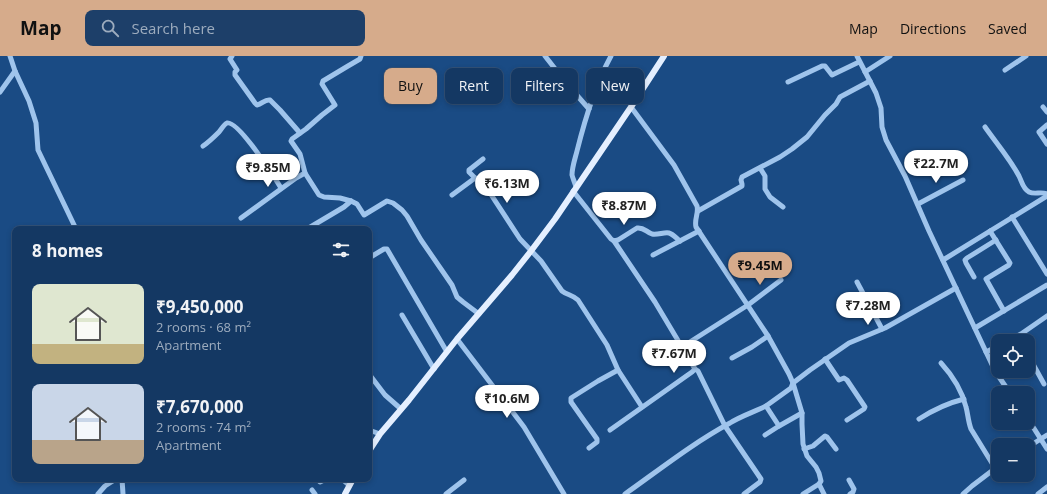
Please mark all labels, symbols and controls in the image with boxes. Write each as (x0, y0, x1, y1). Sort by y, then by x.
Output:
search box (85, 10, 365, 46)
text: Map (20, 15, 61, 41)
icon: search (99, 17, 121, 39)
text: Search here (131, 18, 215, 38)
text: Map (849, 19, 878, 38)
text: Directions (900, 19, 966, 38)
text: Saved (988, 19, 1027, 38)
chip: Buy (384, 68, 437, 104)
chip: Rent (445, 68, 503, 104)
chip: Filters (511, 68, 578, 104)
chip: New (586, 68, 644, 104)
pin: ₹22.7M (903, 150, 969, 184)
pin: ₹9.85M (235, 154, 301, 188)
text: ₹22.7M (913, 154, 959, 172)
text: ₹9.85M (245, 158, 291, 176)
pin: ₹6.13M (474, 170, 540, 204)
text: ₹6.13M (484, 174, 530, 192)
pin: ₹8.87M (591, 192, 657, 226)
text: ₹8.87M (601, 196, 647, 214)
text: 8 homes (32, 239, 103, 262)
icon: filters (330, 239, 352, 261)
pin: ₹9.45M (727, 252, 793, 286)
text: ₹9.45M (737, 256, 783, 274)
pin: ₹7.28M (835, 292, 901, 326)
text: ₹9,450,000 (156, 295, 243, 318)
text: ₹7.28M (845, 296, 891, 314)
icon: home (64, 300, 112, 348)
text: 2 rooms · 68 m² (156, 318, 251, 336)
map controls (991, 334, 1035, 482)
button: locate (991, 334, 1035, 378)
text: Apartment (156, 336, 221, 354)
pin: ₹7.67M (641, 340, 707, 374)
text: ₹7.67M (651, 344, 697, 362)
pin: ₹10.6M (474, 385, 540, 419)
button: + (991, 386, 1035, 430)
text: ₹10.6M (484, 389, 530, 407)
text: ₹7,670,000 (156, 395, 243, 418)
icon: home (64, 400, 112, 448)
text: 2 rooms · 74 m² (156, 418, 251, 436)
text: Apartment (156, 436, 221, 454)
button: − (991, 438, 1035, 482)

